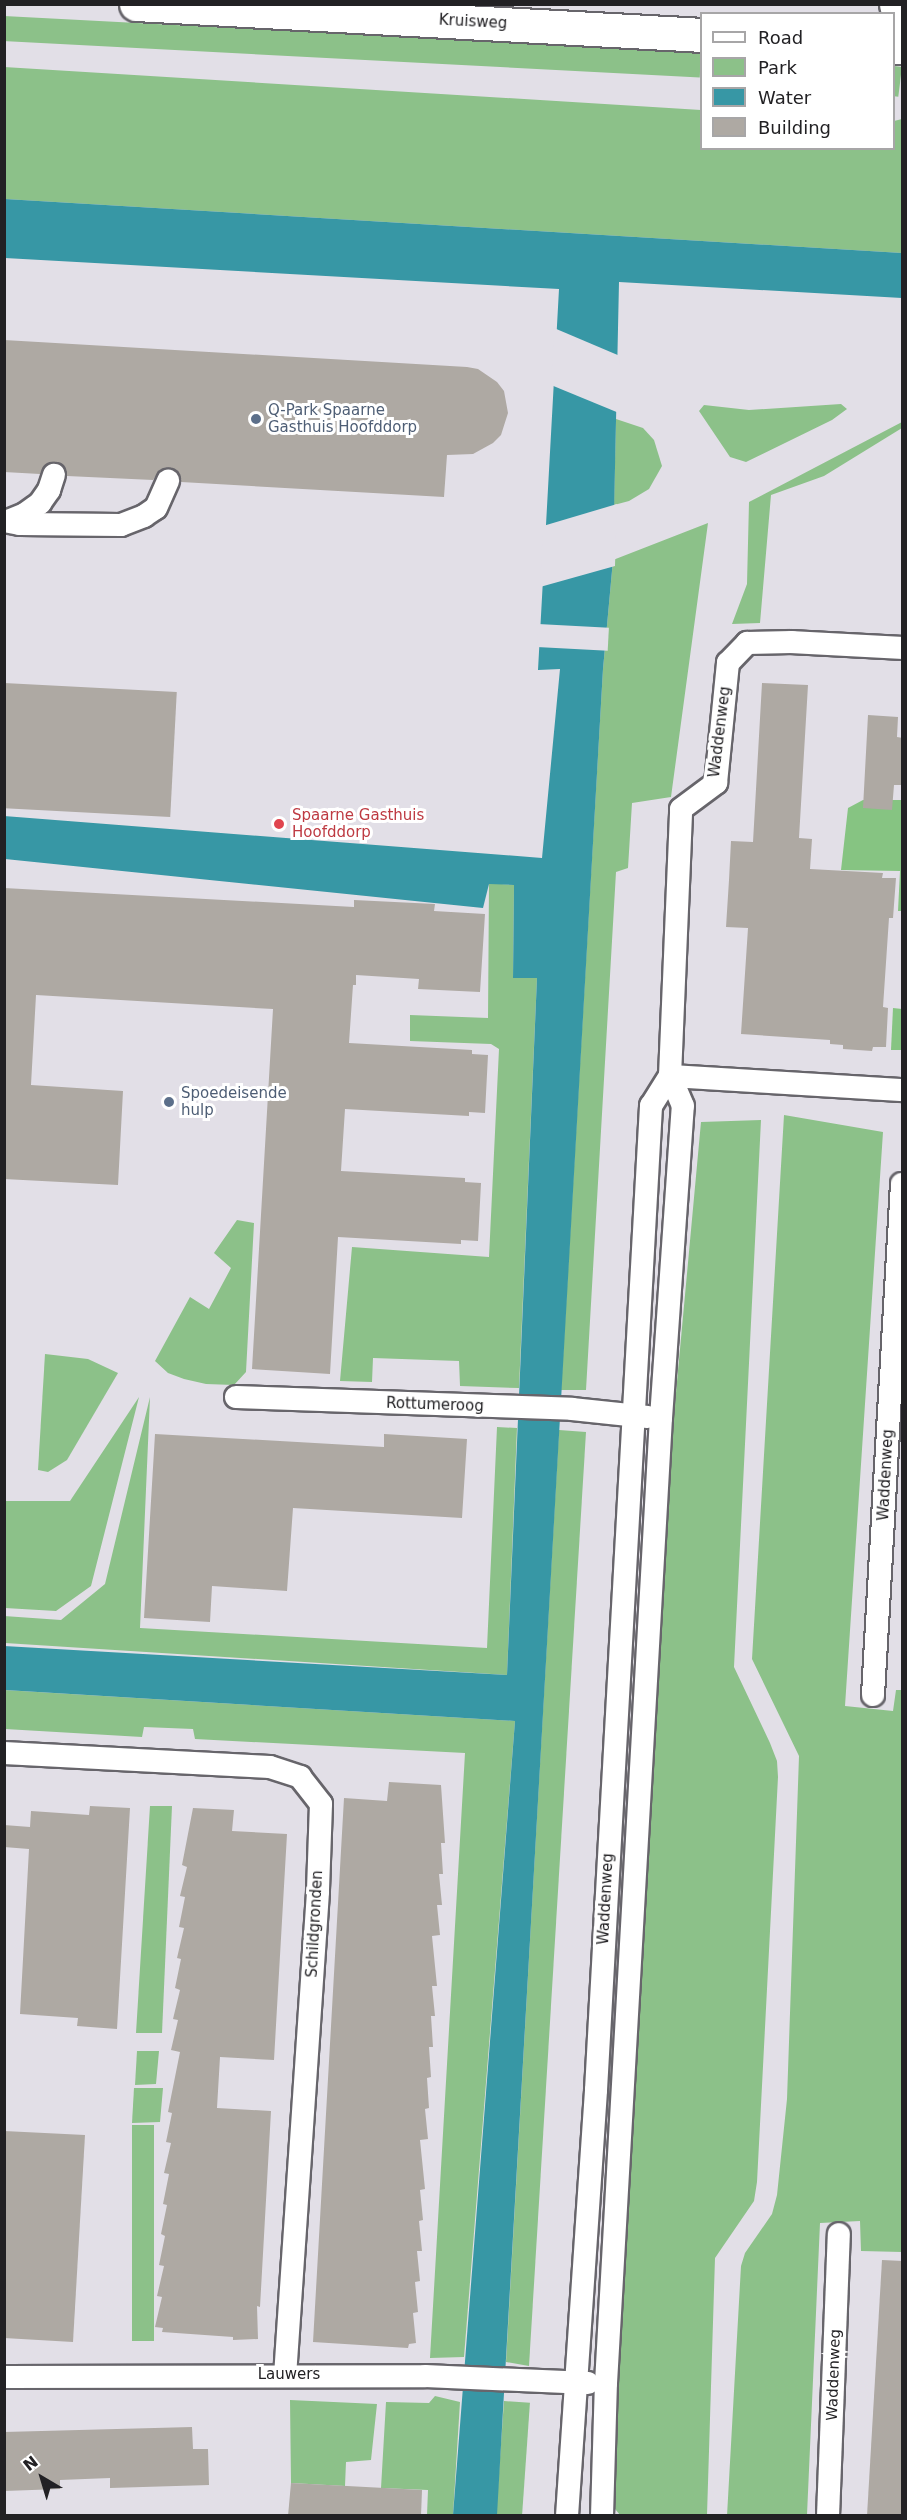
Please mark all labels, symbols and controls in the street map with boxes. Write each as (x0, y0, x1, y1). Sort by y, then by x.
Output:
street label: Kruisweg (438, 11, 508, 33)
legend (700, 12, 895, 150)
text: Road (758, 27, 803, 48)
text: Park (758, 57, 797, 78)
text: Water (758, 87, 811, 108)
text: Building (758, 117, 831, 138)
place label: Q-Park Spaarne Gasthuis Hoofddorp (268, 401, 417, 436)
marker: Q-Park Spaarne Gasthuis Hoofddorp (249, 412, 263, 426)
street label: Waddenweg (705, 685, 735, 779)
place label: Spaarne Gasthuis Hoofddorp (292, 806, 424, 841)
marker: Spaarne Gasthuis Hoofddorp (270, 815, 288, 833)
place label: Spoedeisende hulp (181, 1084, 287, 1119)
marker: Spoedeisende hulp (162, 1095, 176, 1109)
street label: Rottumeroog (386, 1394, 484, 1416)
street label: Waddenweg (875, 1429, 897, 1521)
street label: Waddenweg (595, 1853, 617, 1945)
street label: Schildgronden (303, 1870, 327, 1978)
street label: Waddenweg (823, 2329, 845, 2421)
street label: Lauwers (258, 2366, 320, 2384)
north arrow (12, 2448, 72, 2508)
text: N (19, 2452, 42, 2475)

